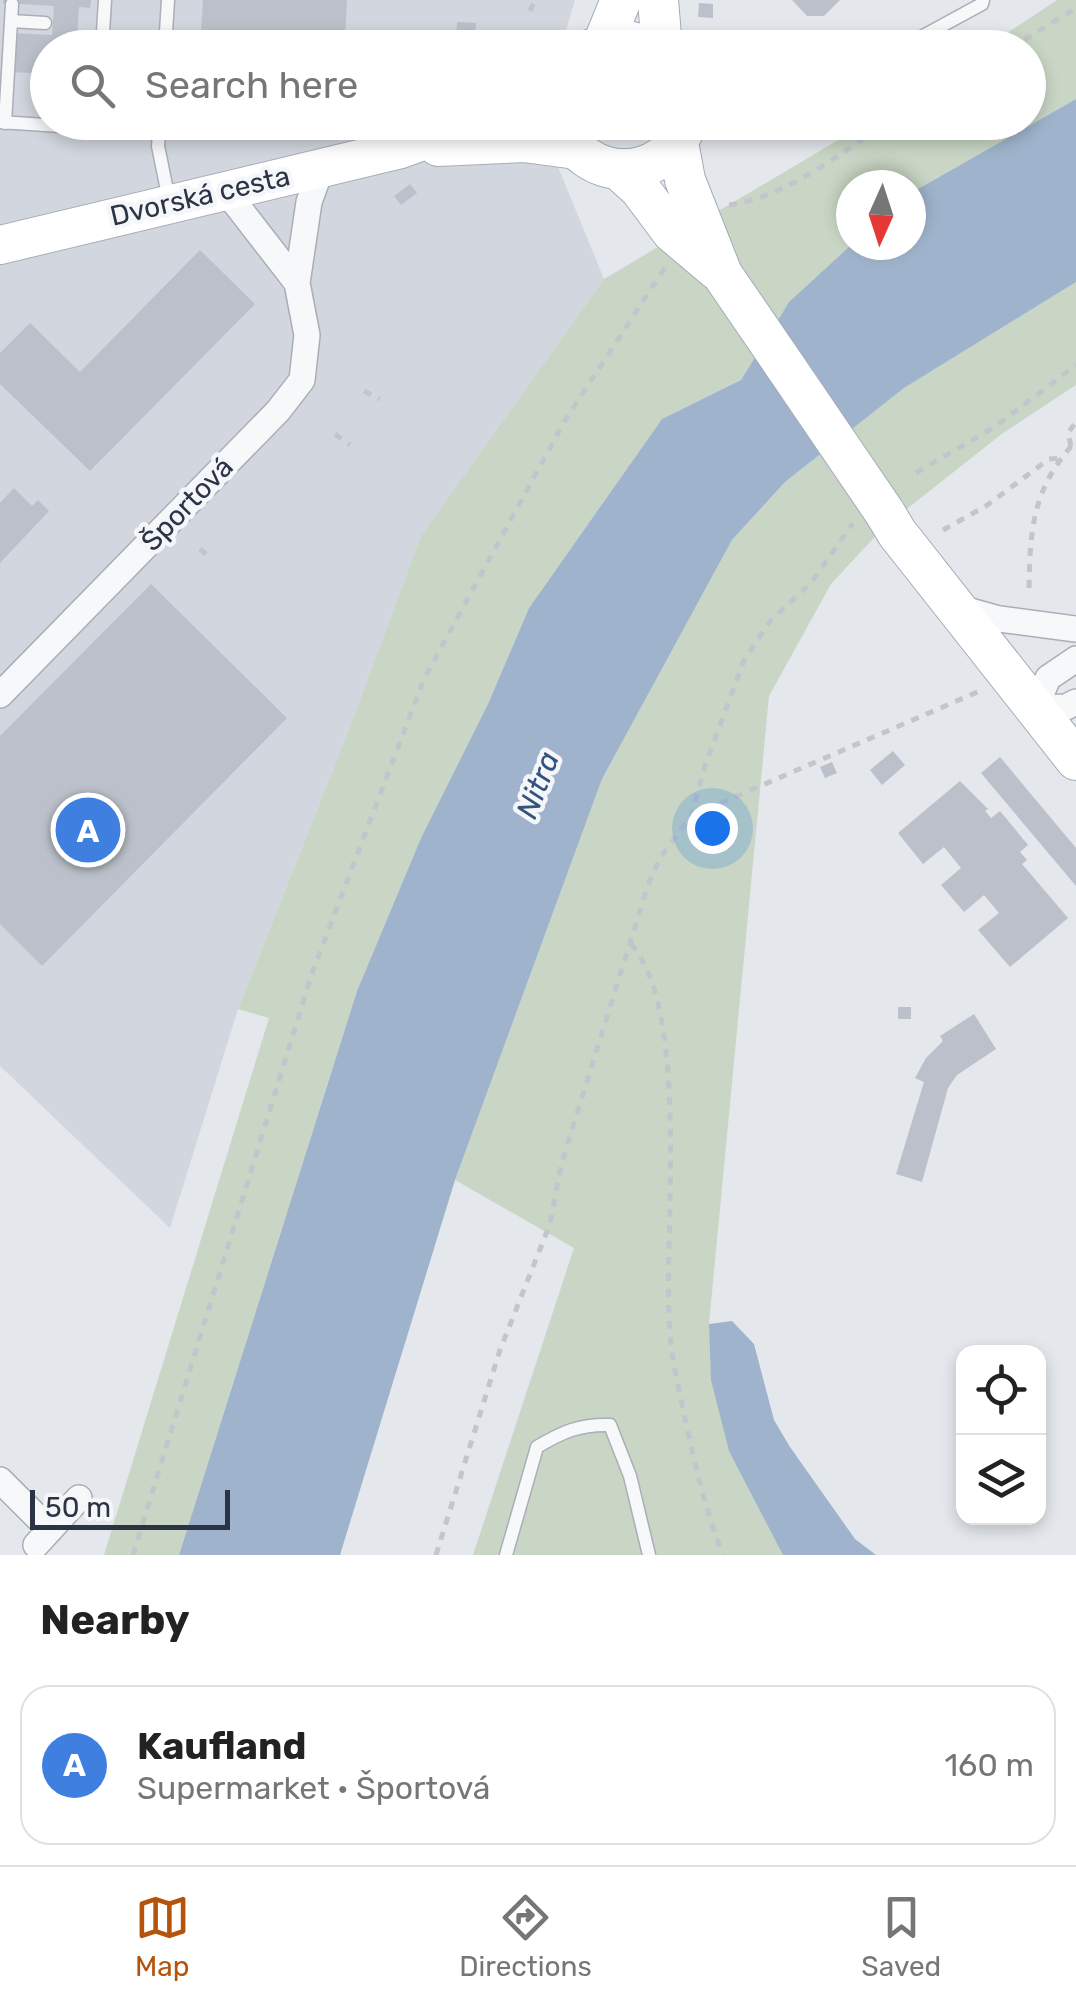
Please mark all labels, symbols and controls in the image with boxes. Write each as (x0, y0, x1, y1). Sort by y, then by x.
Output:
search box (30, 30, 1046, 140)
icon: search (65, 58, 120, 113)
text: Search here (145, 62, 358, 108)
street label: Dvorská cesta (107, 159, 293, 233)
north arrow (836, 170, 926, 260)
street label: Športová (134, 450, 240, 558)
water label: Nitra (509, 746, 567, 824)
pin: A (56, 792, 120, 868)
your location (687, 803, 738, 854)
map controls (956, 1345, 1046, 1525)
button: locate (956, 1345, 1046, 1435)
button: layers (956, 1435, 1046, 1525)
scale bar (30, 1485, 230, 1530)
text: 50 m (45, 1491, 111, 1524)
text: Nearby (40, 1595, 190, 1645)
text: Kaufland (137, 1723, 306, 1769)
text: A (63, 1746, 86, 1784)
text: 160 m (944, 1746, 1034, 1784)
text: Supermarket · Športová (137, 1769, 490, 1807)
tab: Map (135, 1890, 190, 1983)
tab: Directions (459, 1890, 592, 1983)
tab: Saved (861, 1890, 941, 1983)

